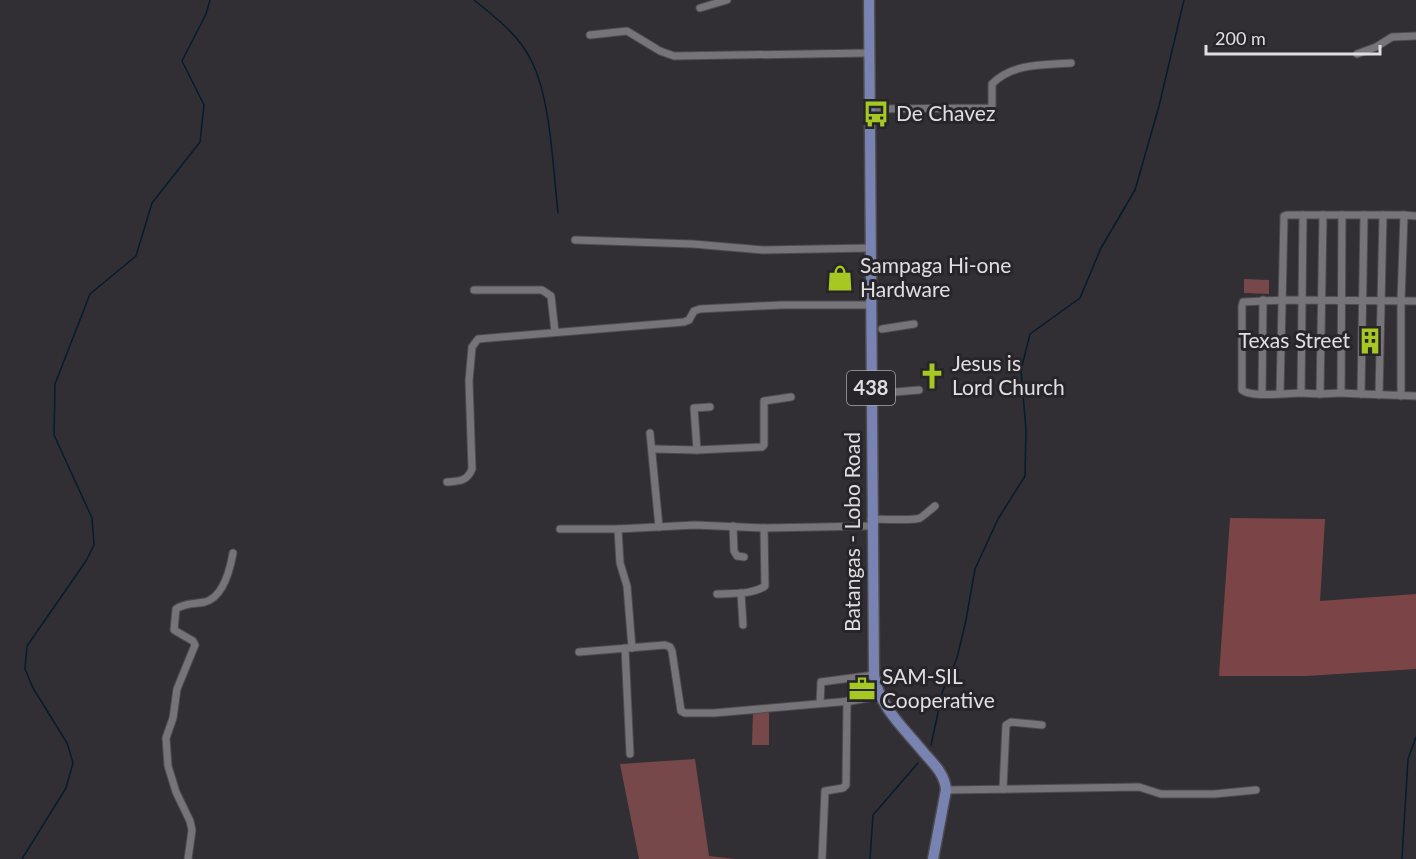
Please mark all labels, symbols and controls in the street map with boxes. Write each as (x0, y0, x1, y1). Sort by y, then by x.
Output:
scale bar (1206, 18, 1380, 56)
text: 200 m (1215, 27, 1266, 49)
bus stop icon: De Chavez (861, 99, 891, 129)
place label: De Chavez (896, 100, 995, 125)
place label: Sampaga Hi-one Hardware (860, 252, 1011, 301)
shop icon: Sampaga Hi-one Hardware (825, 263, 855, 293)
building icon: Texas Street (1355, 326, 1385, 356)
place label: Texas Street (1239, 327, 1350, 352)
place label: Jesus is Lord Church (952, 350, 1065, 399)
church icon: Jesus is Lord Church (917, 361, 947, 391)
road number: 438 (847, 371, 895, 405)
street label: Batangas - Lobo Road (839, 432, 864, 632)
place label: SAM-SIL Cooperative (882, 663, 995, 712)
office icon: SAM-SIL Cooperative (847, 674, 877, 704)

